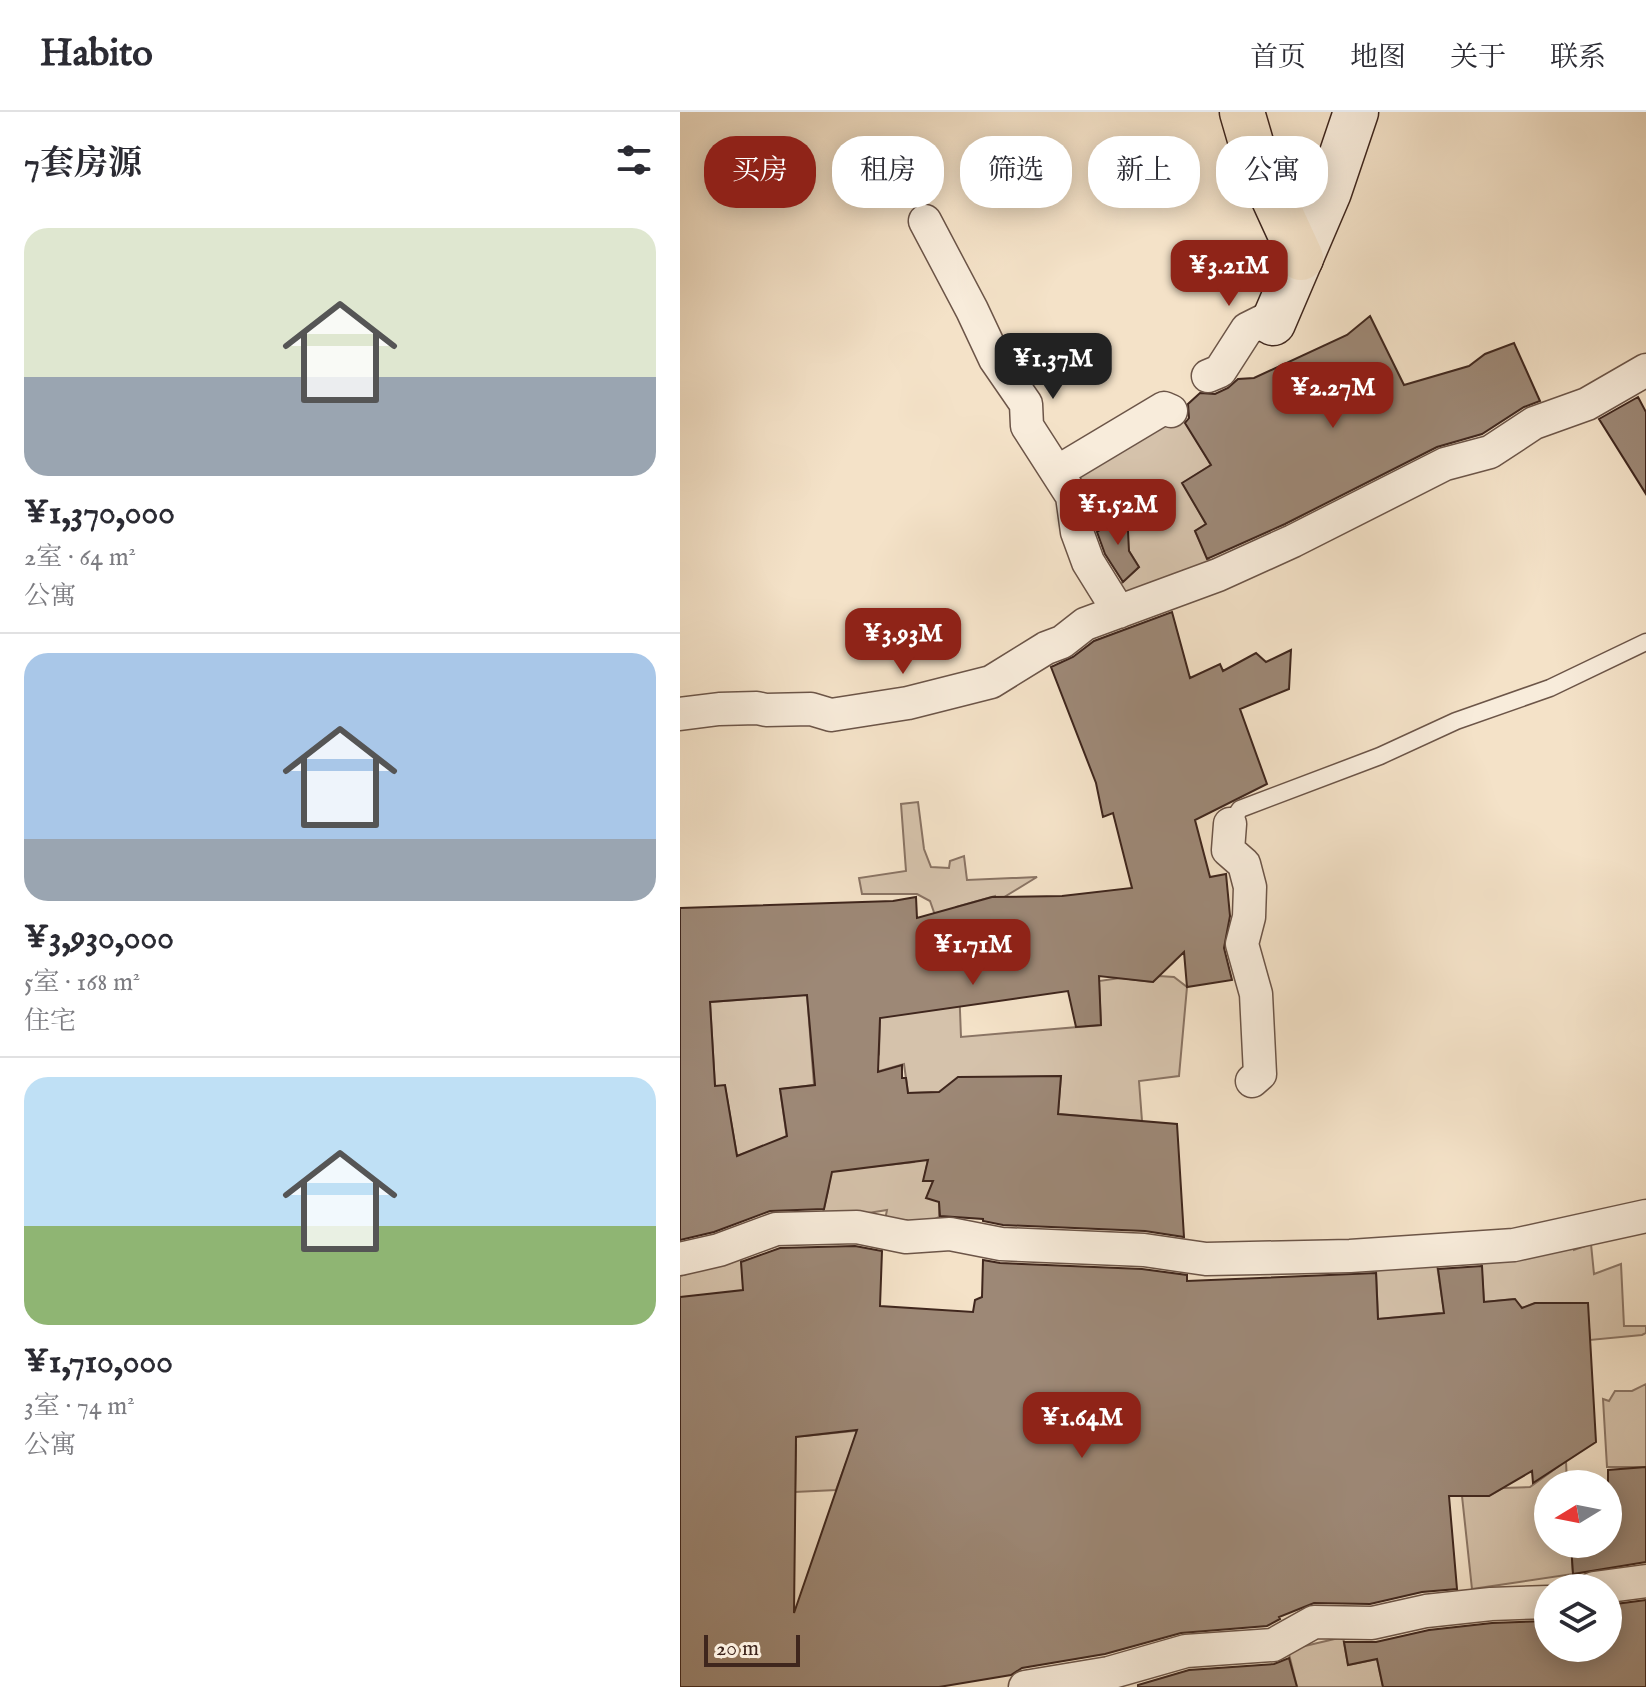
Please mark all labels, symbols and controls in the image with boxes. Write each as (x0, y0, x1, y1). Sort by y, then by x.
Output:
text: Habito (40, 31, 153, 79)
text: 首页 (1250, 41, 1306, 76)
text: 地图 (1350, 41, 1406, 76)
text: 关于 (1450, 41, 1506, 76)
text: 联系 (1550, 41, 1606, 76)
chip: 买房 (704, 136, 816, 208)
chip: 租房 (832, 136, 944, 208)
chip: 筛选 (960, 136, 1072, 208)
chip: 新上 (1088, 136, 1200, 208)
chip: 公寓 (1216, 136, 1328, 208)
icon: filters (612, 138, 656, 182)
text: 7套房源 (24, 143, 142, 186)
pin: ¥3.21M (1164, 240, 1294, 308)
text: ¥3.21M (1189, 249, 1269, 282)
icon: home (268, 280, 412, 424)
pin: ¥1.37M (988, 333, 1118, 401)
text: ¥1.37M (1013, 342, 1093, 375)
pin: ¥2.27M (1268, 362, 1398, 430)
text: ¥2.27M (1290, 371, 1376, 404)
pin: ¥1.52M (1053, 479, 1183, 547)
text: ¥1.52M (1078, 488, 1158, 521)
text: ¥1,370,000 (24, 492, 175, 535)
text: 2室 · 64 m² (24, 541, 136, 574)
text: 公寓 (24, 580, 76, 613)
pin: ¥3.93M (838, 608, 968, 676)
text: ¥3.93M (863, 617, 943, 650)
icon: home (268, 705, 412, 849)
text: ¥3,930,000 (24, 917, 174, 960)
pin: ¥1.71M (908, 919, 1038, 987)
text: ¥1.71M (933, 928, 1013, 961)
text: 5室 · 168 m² (24, 966, 140, 999)
text: 住宅 (24, 1005, 76, 1038)
icon: home (268, 1129, 412, 1273)
text: ¥1,710,000 (24, 1341, 173, 1384)
text: 3室 · 74 m² (24, 1390, 135, 1423)
pin: ¥1.64M (1017, 1392, 1147, 1460)
text: ¥1.64M (1041, 1401, 1123, 1434)
text: 公寓 (24, 1429, 76, 1462)
north arrow (1534, 1470, 1622, 1558)
map controls (1534, 1470, 1622, 1662)
button: layers (1534, 1574, 1622, 1662)
scale bar (704, 1631, 800, 1667)
text: 20 m (716, 1635, 759, 1663)

